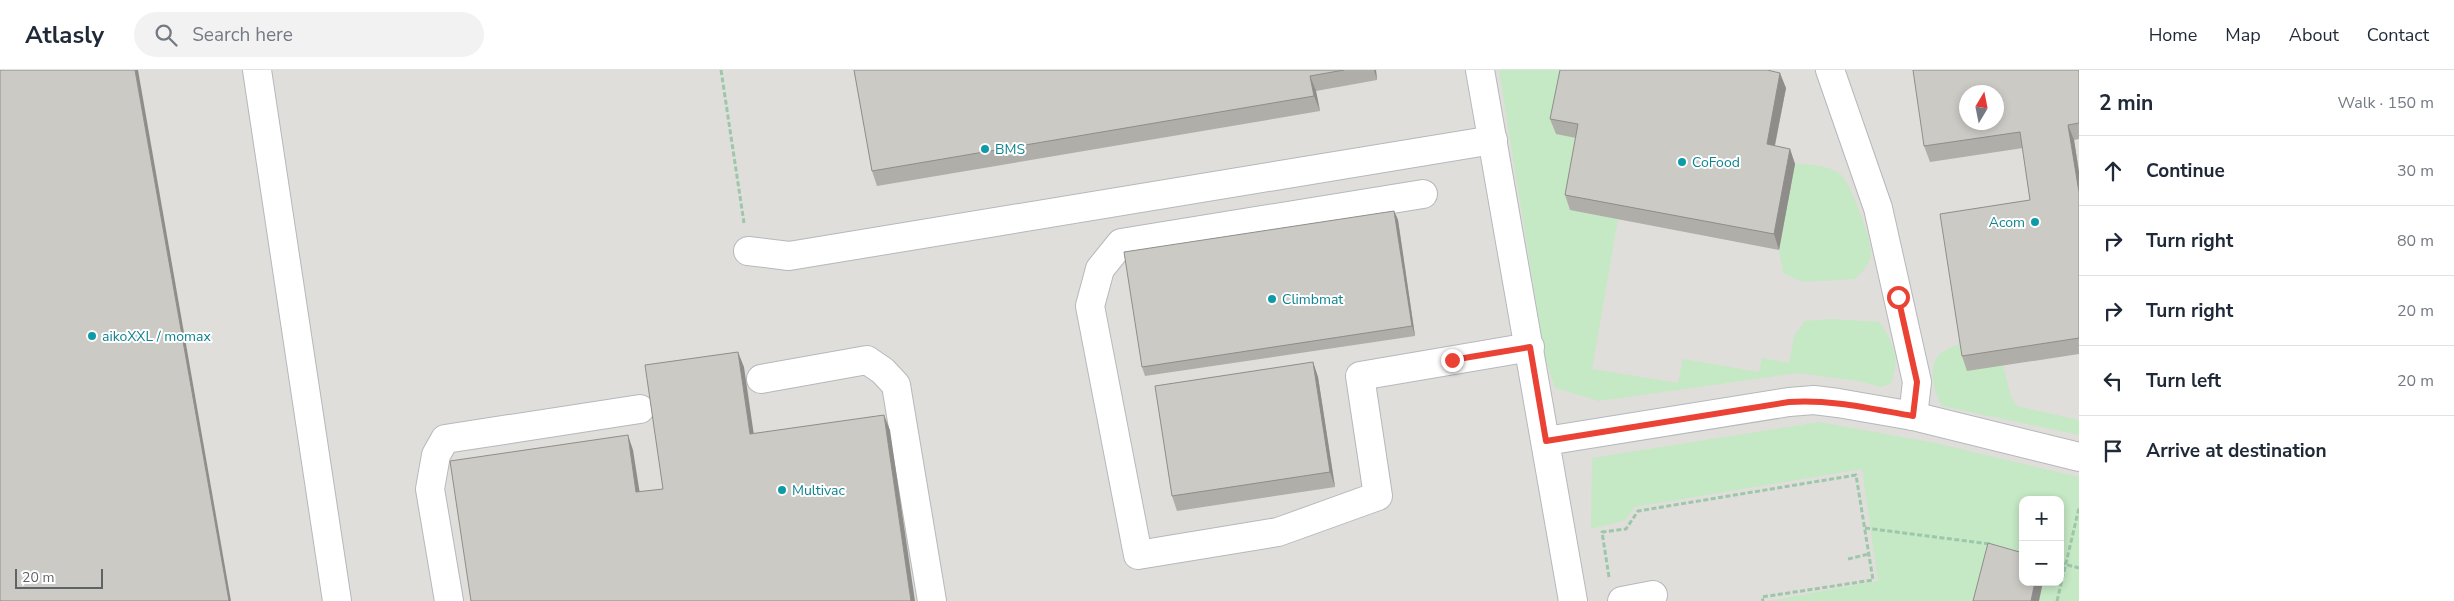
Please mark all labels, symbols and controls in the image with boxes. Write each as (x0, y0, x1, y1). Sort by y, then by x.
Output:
search box (134, 12, 484, 57)
text: Atlasly (25, 19, 104, 51)
icon: search (152, 21, 180, 49)
text: Search here (192, 22, 293, 48)
text: Home (2149, 23, 2197, 47)
text: Map (2225, 23, 2261, 47)
text: About (2289, 23, 2339, 47)
text: Contact (2367, 23, 2429, 47)
north arrow (1959, 85, 2004, 130)
text: 2 min (2099, 89, 2153, 117)
text: Walk · 150 m (2338, 92, 2434, 114)
place label: BMS (995, 140, 1025, 159)
marker: BMS (979, 143, 991, 155)
place label: CoFood (1692, 153, 1740, 172)
marker: CoFood (1676, 156, 1688, 168)
icon: ahead (2099, 157, 2127, 185)
text: Continue (2146, 158, 2225, 184)
text: 30 m (2397, 160, 2434, 182)
place label: Acom (1989, 213, 2025, 232)
marker: Acom (2029, 216, 2041, 228)
icon: right (2099, 227, 2127, 255)
text: Turn right (2146, 228, 2233, 254)
text: 80 m (2397, 230, 2434, 252)
route start (1887, 286, 1910, 309)
place label: Climbmat (1282, 290, 1343, 309)
marker: Climbmat (1266, 293, 1278, 305)
icon: right (2099, 297, 2127, 325)
text: Turn right (2146, 298, 2233, 324)
text: 20 m (2397, 300, 2434, 322)
place label: aikoXXL / momax (102, 327, 211, 346)
marker: aikoXXL / momax (86, 330, 98, 342)
route end (1441, 349, 1464, 372)
icon: left (2099, 367, 2127, 395)
text: Turn left (2146, 368, 2221, 394)
text: 20 m (2397, 370, 2434, 392)
icon: arrive (2099, 437, 2127, 465)
text: Arrive at destination (2146, 438, 2327, 464)
place label: Multivac (792, 481, 845, 500)
marker: Multivac (776, 484, 788, 496)
map controls (2019, 496, 2064, 586)
button: + (2019, 496, 2064, 541)
button: − (2019, 541, 2064, 586)
scale bar (15, 566, 102, 589)
text: 20 m (22, 568, 54, 587)

